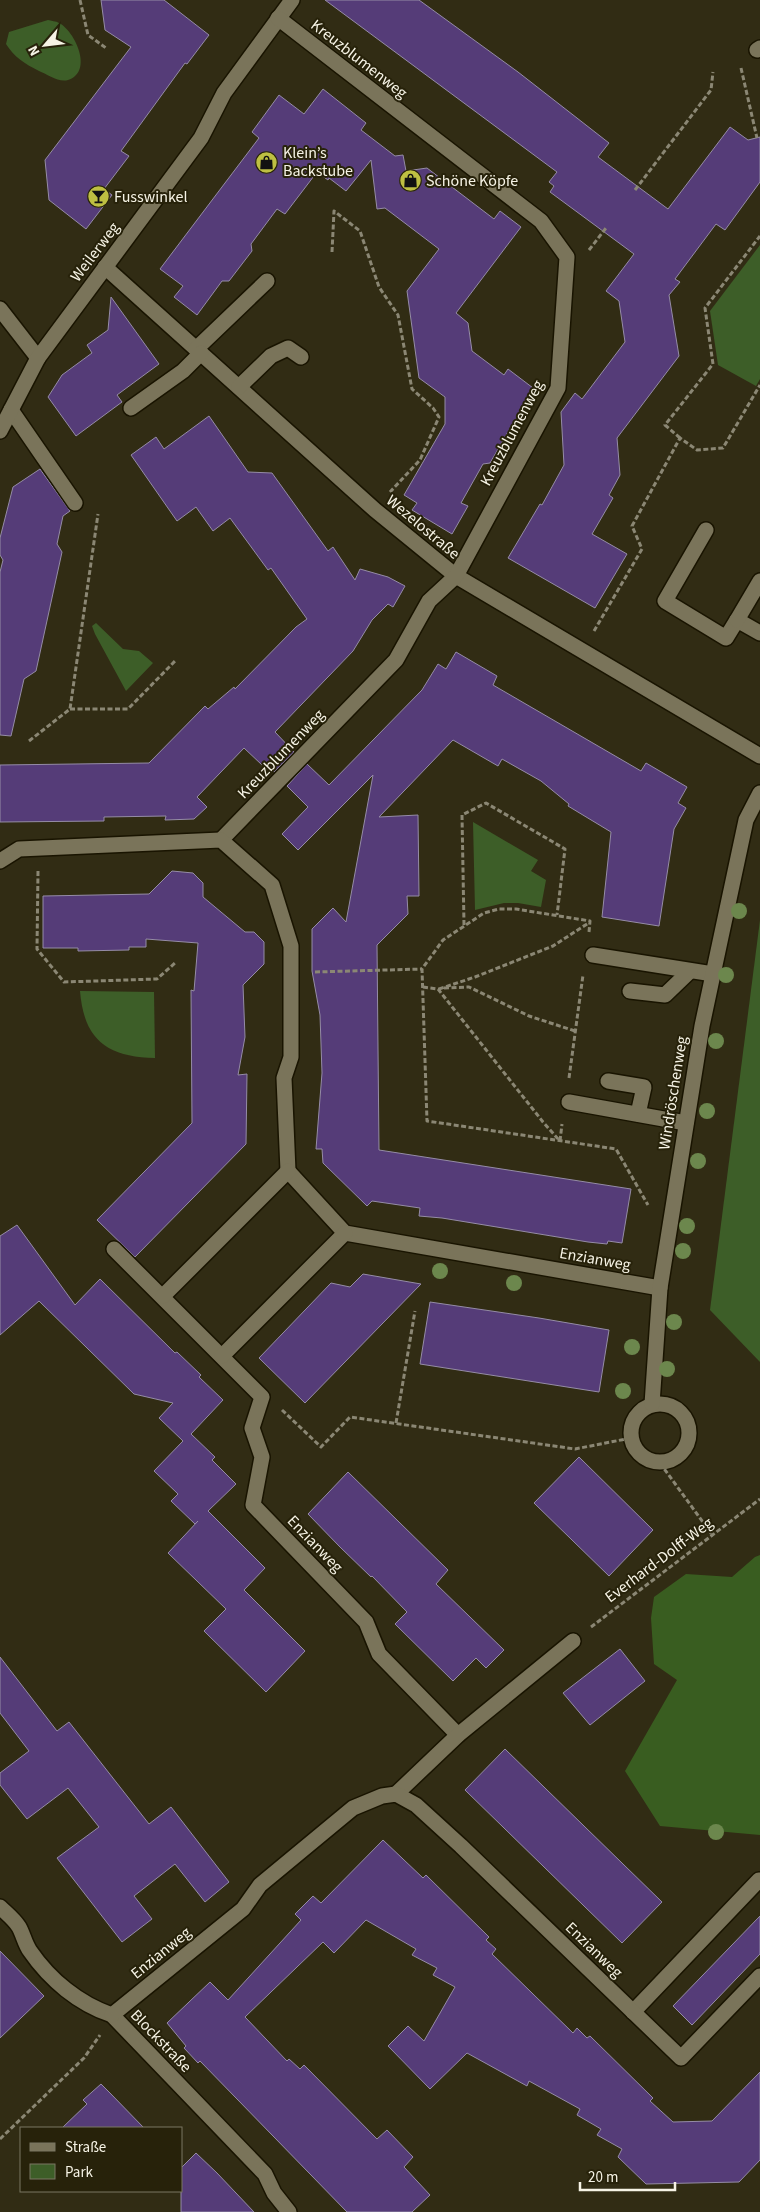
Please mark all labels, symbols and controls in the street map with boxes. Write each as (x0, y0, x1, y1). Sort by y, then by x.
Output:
street label: Kreuzblumenweg (306, 14, 412, 104)
north arrow (20, 20, 70, 70)
text: N (23, 42, 45, 59)
place label: Klein’s Backstube (283, 142, 353, 182)
shop icon: Klein’s Backstube (255, 150, 279, 174)
shop icon: Schöne Köpfe (398, 169, 422, 193)
place label: Schöne Köpfe (426, 170, 518, 192)
bar icon: Fusswinkel (86, 185, 110, 209)
place label: Fusswinkel (114, 186, 188, 208)
street label: Weilerweg (65, 218, 125, 286)
street label: Kreuzblumenweg (475, 376, 549, 490)
street label: Wezelostraße (381, 490, 465, 564)
street label: Kreuzblumenweg (232, 704, 330, 804)
street label: Windröschenweg (653, 1035, 693, 1151)
street label: Enzianweg (558, 1242, 632, 1276)
street label: Enzianweg (282, 1510, 348, 1578)
street label: Everhard-Dolff-Weg (600, 1512, 718, 1608)
street label: Enzianweg (560, 1917, 628, 1983)
street label: Enzianweg (126, 1922, 196, 1984)
street label: Blockstraße (125, 2005, 197, 2077)
legend (20, 2127, 182, 2192)
text: Straße (65, 2137, 106, 2158)
scale bar (580, 2160, 675, 2192)
text: Park (65, 2162, 94, 2183)
text: 20 m (588, 2167, 618, 2188)

